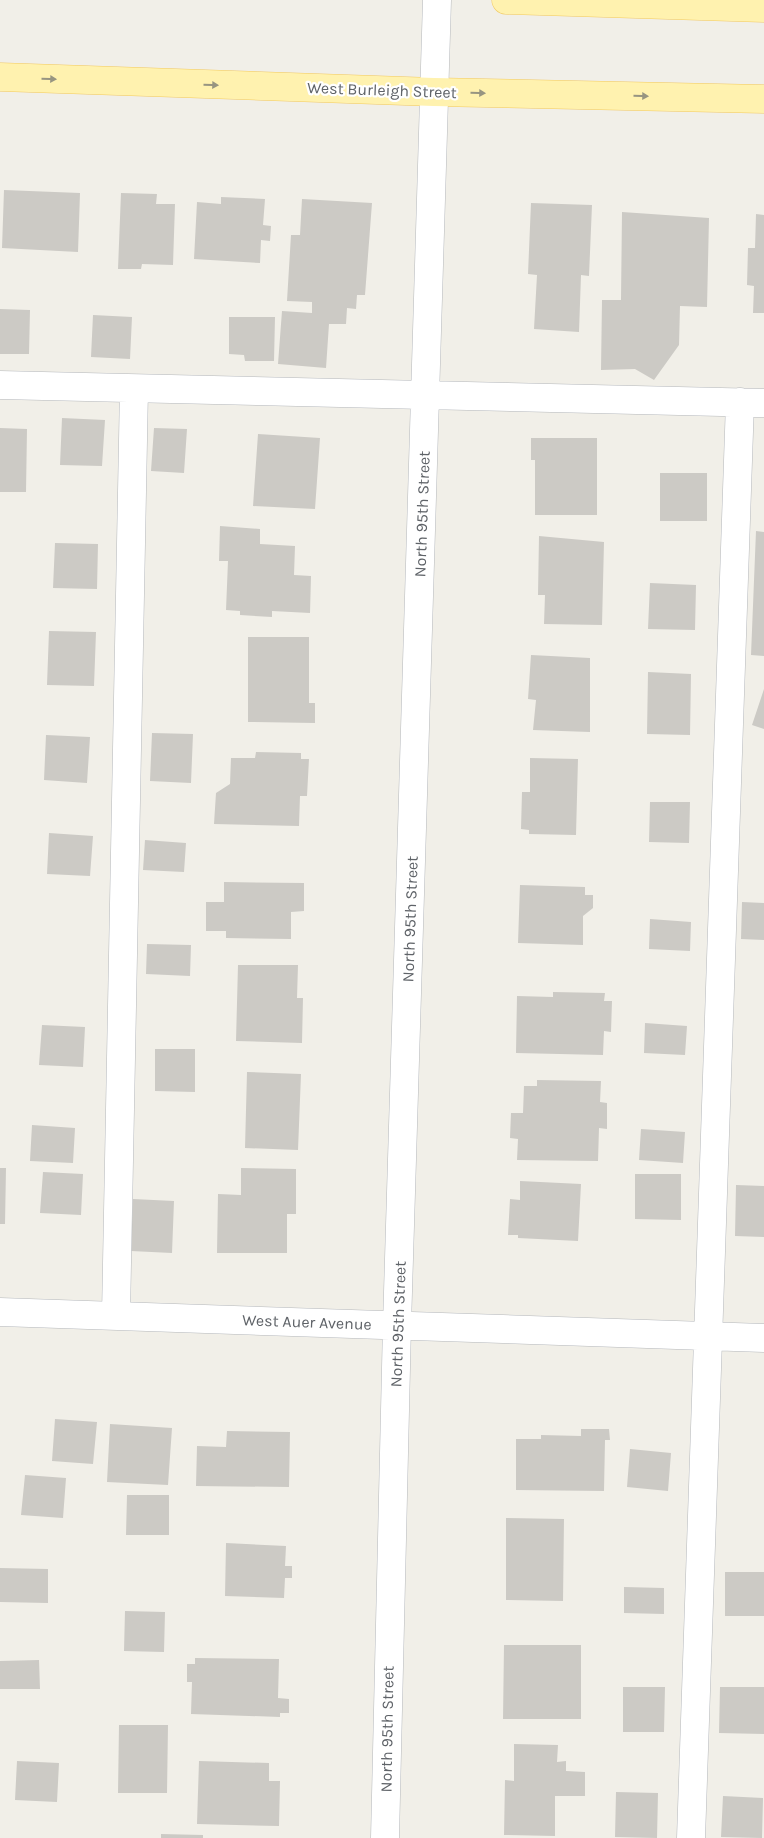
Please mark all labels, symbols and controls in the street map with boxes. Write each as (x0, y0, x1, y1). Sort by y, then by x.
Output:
one-way arrow (41, 75, 57, 83)
street label: West Burleigh Street (307, 78, 457, 102)
one-way arrow (203, 81, 219, 89)
one-way arrow (471, 89, 487, 97)
one-way arrow (633, 93, 649, 101)
street label: North 95th Street (410, 450, 434, 578)
street label: North 95th Street (398, 855, 422, 983)
street label: North 95th Street (386, 1260, 410, 1388)
street label: West Auer Avenue (242, 1310, 372, 1334)
street label: North 95th Street (376, 1666, 398, 1792)

